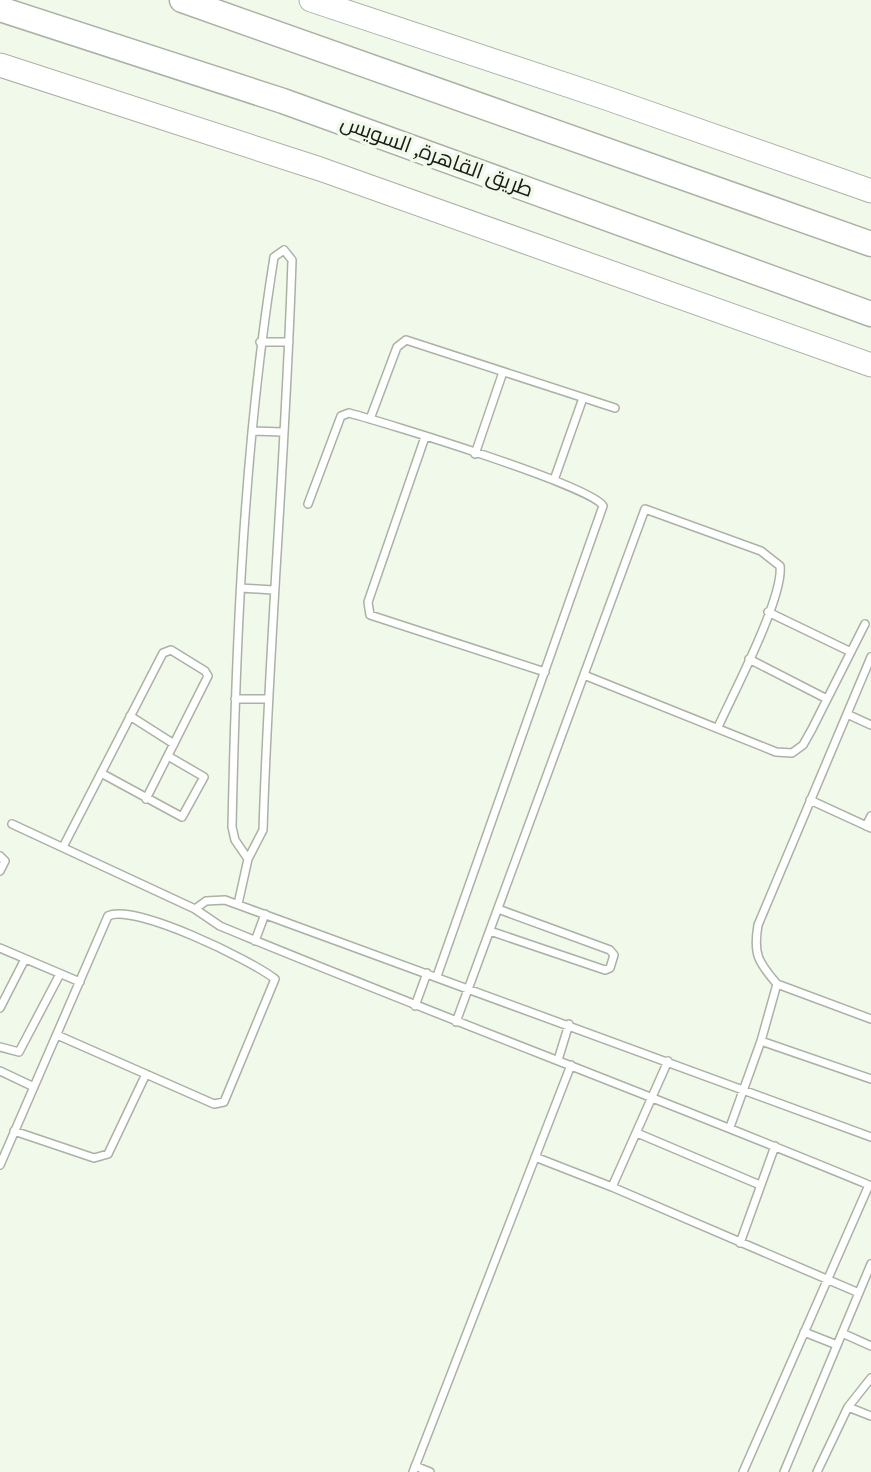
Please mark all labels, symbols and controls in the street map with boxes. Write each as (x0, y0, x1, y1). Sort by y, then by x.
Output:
street label: طريق القاهرة, السويس (337, 107, 538, 203)

